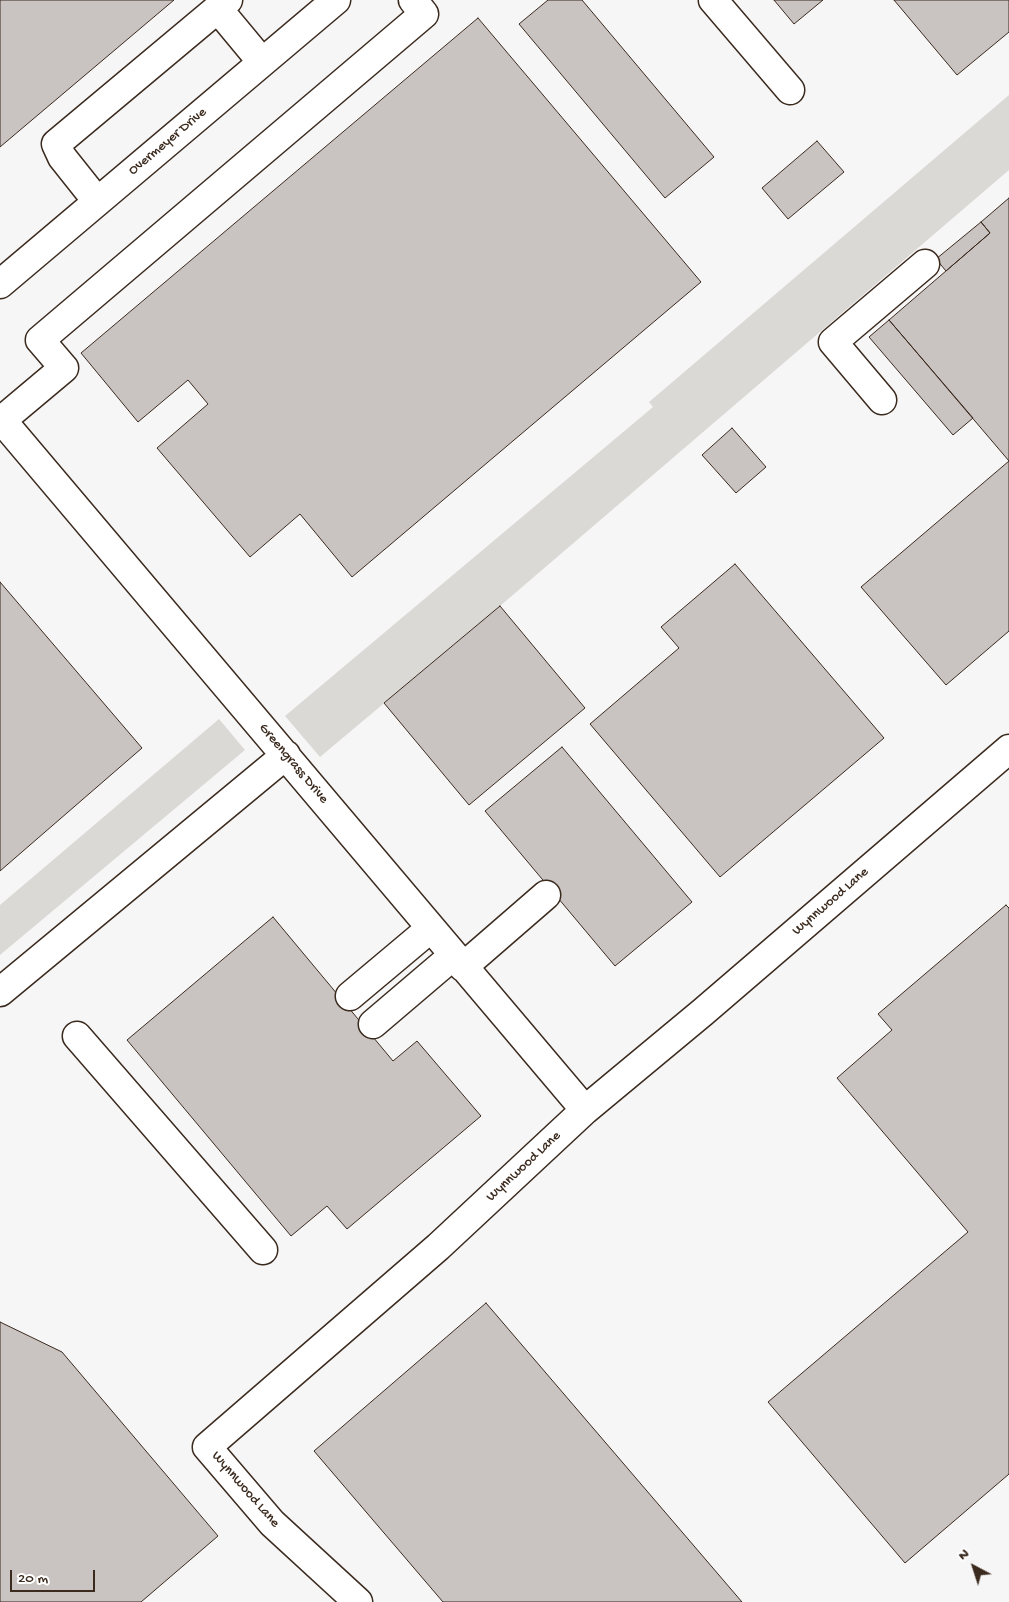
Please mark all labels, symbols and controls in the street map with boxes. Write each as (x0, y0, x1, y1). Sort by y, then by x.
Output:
street label: Overmeyer Drive (126, 104, 210, 180)
street label: Greengrass Drive (255, 720, 331, 808)
street label: Wynnwood Lane (789, 864, 873, 940)
street label: Wynnwood Lane (483, 1128, 565, 1206)
street label: Wynnwood Lane (207, 1448, 283, 1532)
north arrow (949, 1542, 999, 1592)
text: N (955, 1546, 973, 1565)
scale bar (12, 1560, 98, 1592)
text: 20 m (18, 1570, 48, 1588)

